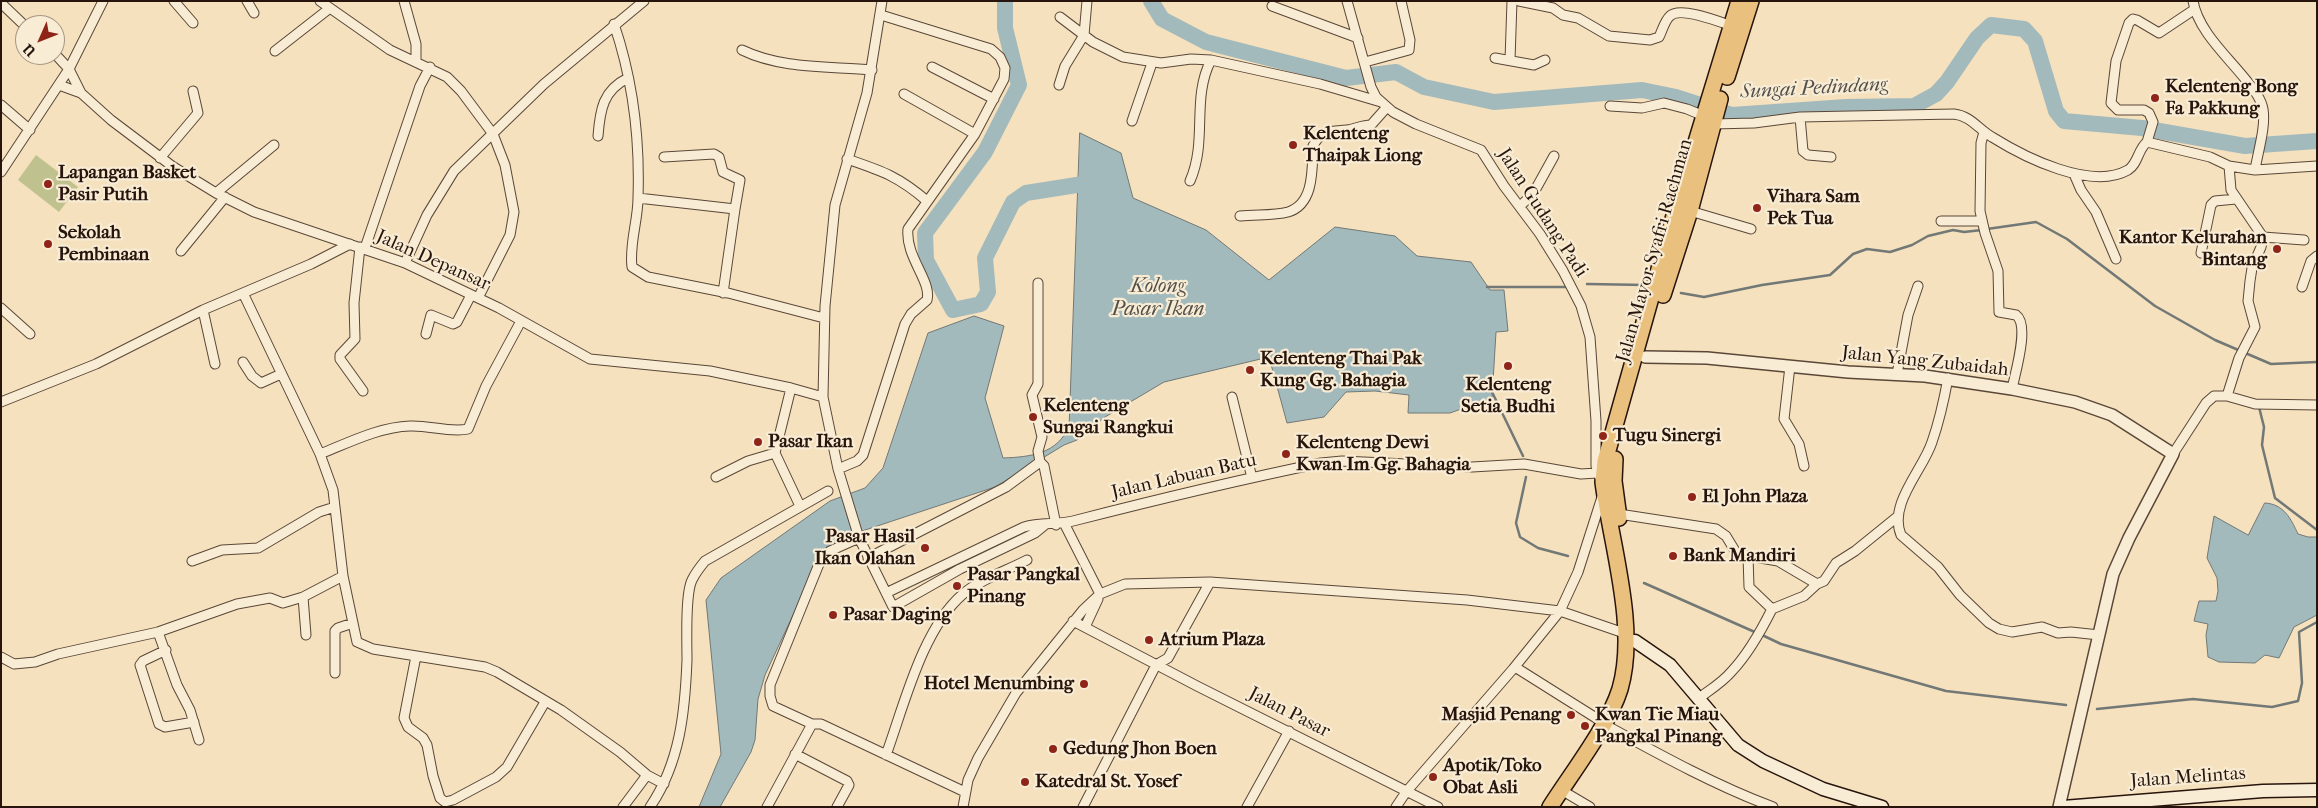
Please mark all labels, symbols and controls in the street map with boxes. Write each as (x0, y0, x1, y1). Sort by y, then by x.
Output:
north arrow (15, 15, 65, 65)
text: U (20, 40, 39, 60)
water label: Sungai Pedindang (1740, 73, 1888, 105)
place label: Kelenteng Bong Fa Pakkung (2165, 76, 2298, 120)
marker: Kelenteng Bong Fa Pakkung (2149, 92, 2161, 104)
place label: Kelenteng Thaipak Liong (1303, 123, 1422, 167)
street label: Jalan Mayor Syafri Rachman (1612, 137, 1698, 365)
marker: Kelenteng Thaipak Liong (1287, 139, 1299, 151)
street label: Jalan Gudang Padi (1492, 144, 1592, 282)
place label: Lapangan Basket Pasir Putih (58, 162, 196, 206)
marker: Lapangan Basket Pasir Putih (42, 178, 54, 190)
place label: Vihara Sam Pek Tua (1767, 186, 1860, 230)
marker: Vihara Sam Pek Tua (1751, 202, 1763, 214)
place label: Sekolah Pembinaan (58, 222, 149, 266)
street label: Jalan Depansar (372, 226, 494, 296)
place label: Kantor Kelurahan Bintang (2119, 227, 2267, 271)
marker: Sekolah Pembinaan (42, 238, 54, 250)
marker: Kantor Kelurahan Bintang (2271, 243, 2283, 255)
water label: Kolong Pasar Ikan (1111, 275, 1205, 322)
street label: Jalan Yang Zubaidah (1840, 342, 2010, 382)
place label: Kelenteng Thai Pak Kung Gg. Bahagia (1260, 348, 1422, 392)
marker: Kelenteng Setia Budhi (1502, 360, 1514, 372)
marker: Kelenteng Thai Pak Kung Gg. Bahagia (1244, 364, 1256, 376)
place label: Kelenteng Setia Budhi (1461, 374, 1555, 418)
place label: Kelenteng Sungai Rangkui (1043, 395, 1173, 439)
marker: Kelenteng Sungai Rangkui (1027, 411, 1039, 423)
place label: Tugu Sinergi (1613, 425, 1721, 447)
marker: Tugu Sinergi (1597, 430, 1609, 442)
place label: Pasar Ikan (768, 431, 853, 453)
place label: Kelenteng Dewi Kwan Im Gg. Bahagia (1296, 432, 1470, 476)
marker: Pasar Ikan (752, 436, 764, 448)
marker: Kelenteng Dewi Kwan Im Gg. Bahagia (1280, 448, 1292, 460)
street label: Jalan Labuan Batu (1109, 449, 1259, 505)
place label: El John Plaza (1702, 486, 1808, 508)
marker: El John Plaza (1686, 491, 1698, 503)
place label: Pasar Hasil Ikan Olahan (814, 526, 915, 570)
marker: Pasar Hasil Ikan Olahan (919, 542, 931, 554)
place label: Bank Mandiri (1683, 545, 1796, 567)
marker: Bank Mandiri (1667, 550, 1679, 562)
place label: Pasar Pangkal Pinang (967, 564, 1080, 608)
marker: Pasar Pangkal Pinang (951, 580, 963, 592)
place label: Pasar Daging (843, 604, 951, 626)
marker: Pasar Daging (827, 609, 839, 621)
place label: Atrium Plaza (1159, 629, 1265, 651)
marker: Atrium Plaza (1143, 634, 1155, 646)
place label: Hotel Menumbing (924, 673, 1074, 695)
marker: Hotel Menumbing (1078, 678, 1090, 690)
street label: Jalan Pasar (1244, 683, 1334, 743)
place label: Masjid Penang (1442, 704, 1561, 726)
place label: Kwan Tie Miau Pangkal Pinang (1595, 704, 1722, 748)
marker: Masjid Penang (1565, 709, 1577, 721)
marker: Kwan Tie Miau Pangkal Pinang (1579, 720, 1591, 732)
place label: Gedung Jhon Boen (1063, 738, 1217, 760)
marker: Gedung Jhon Boen (1047, 743, 1059, 755)
place label: Apotik/Toko Obat Asli (1443, 755, 1542, 799)
street label: Jalan Melintas (2130, 763, 2246, 793)
place label: Katedral St. Yosef (1035, 771, 1178, 793)
marker: Apotik/Toko Obat Asli (1427, 771, 1439, 783)
marker: Katedral St. Yosef (1019, 776, 1031, 788)

